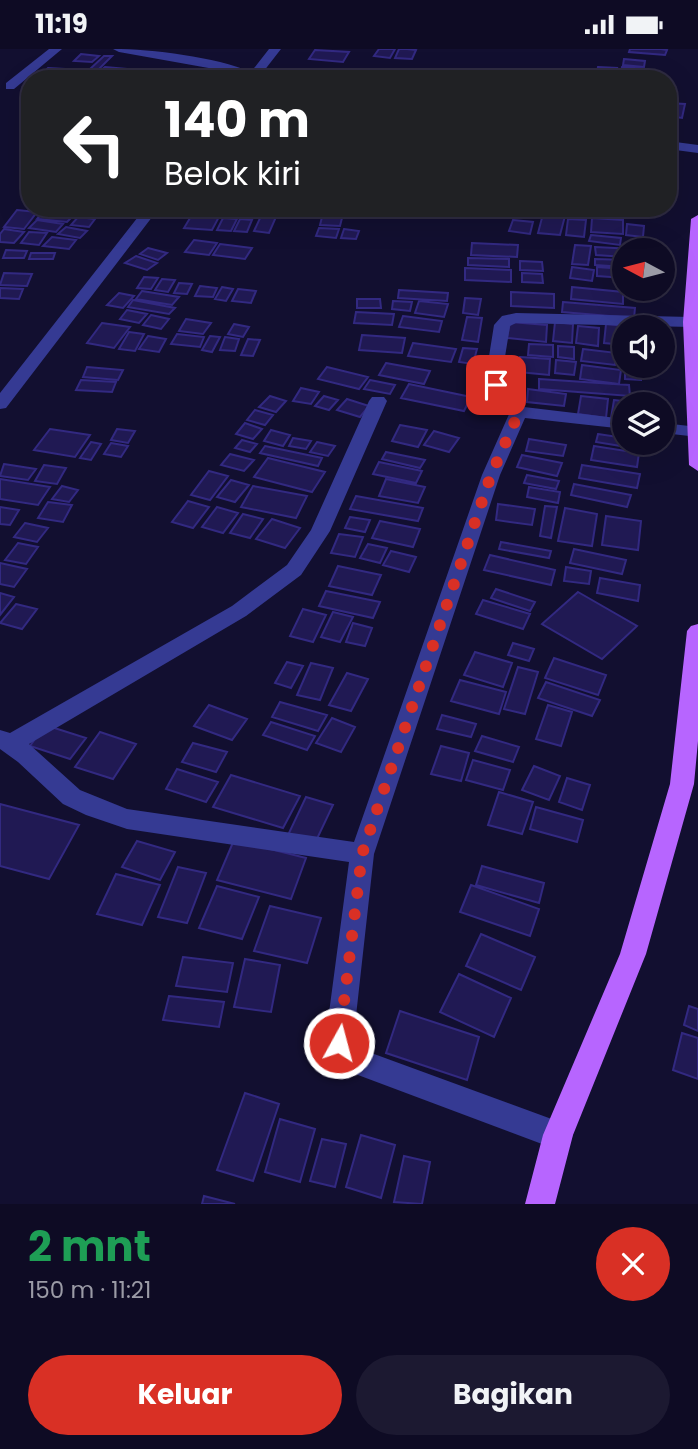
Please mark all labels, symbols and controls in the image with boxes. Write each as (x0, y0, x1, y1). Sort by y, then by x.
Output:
text: 11:19 (35, 6, 88, 42)
text: 140 m (164, 86, 310, 154)
icon: left (49, 98, 140, 189)
text: Belok kiri (164, 151, 301, 196)
north arrow (612, 238, 676, 301)
map controls (612, 238, 675, 455)
button: sound (612, 315, 675, 378)
pin (466, 355, 526, 415)
icon: arrive (477, 366, 515, 404)
button: layers (612, 392, 675, 455)
position arrow (302, 1006, 376, 1080)
text: 2 mnt (28, 1217, 151, 1276)
button: close (596, 1227, 670, 1301)
text: 150 m · 11:21 (28, 1274, 151, 1306)
button: Keluar (28, 1355, 342, 1435)
button: Bagikan (356, 1355, 670, 1435)

